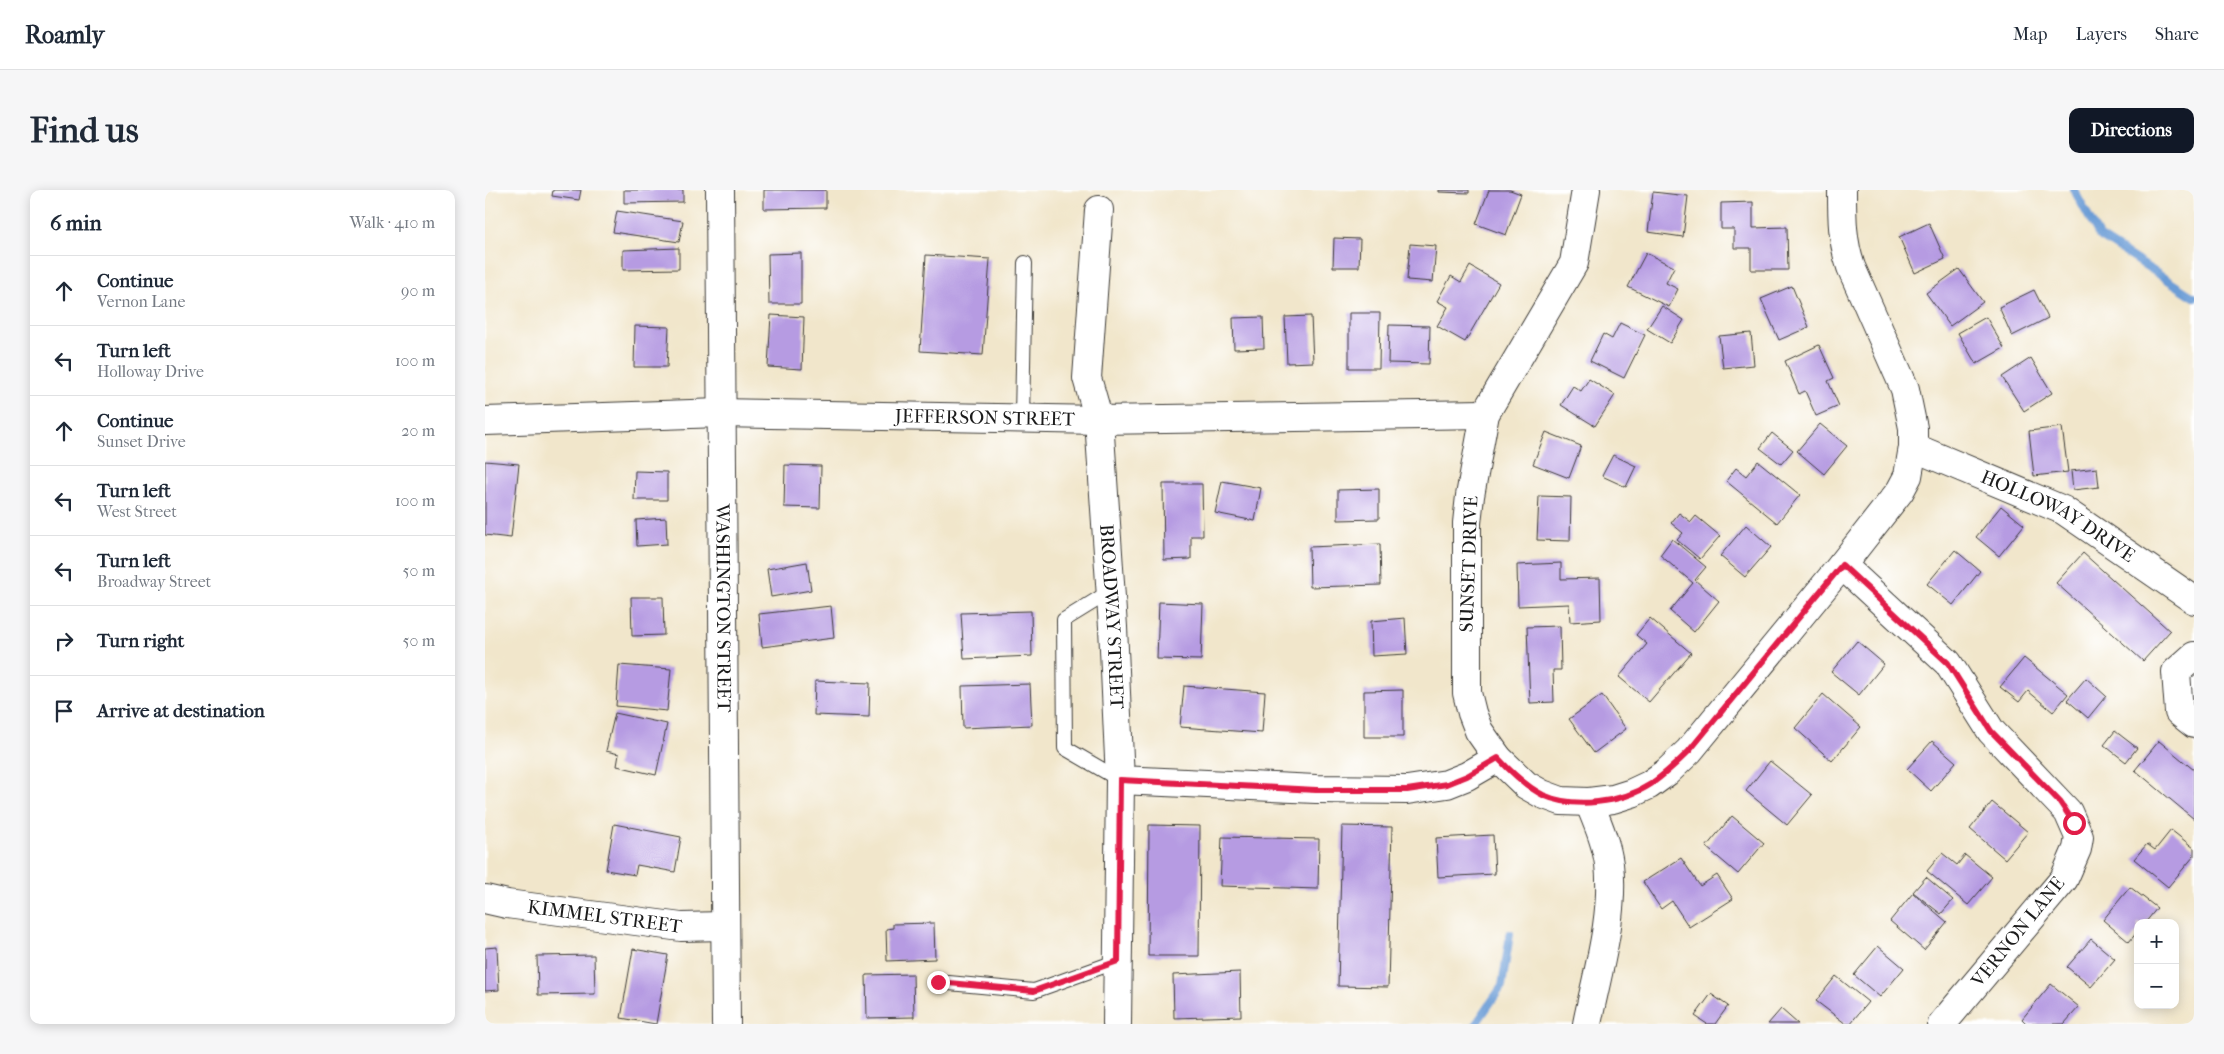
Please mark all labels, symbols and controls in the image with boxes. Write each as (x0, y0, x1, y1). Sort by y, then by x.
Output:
text: Roamly (25, 21, 104, 49)
text: Map (2013, 24, 2047, 45)
text: Layers (2075, 24, 2127, 45)
text: Share (2155, 24, 2199, 45)
button: Directions (2069, 108, 2194, 153)
text: Find us (30, 110, 139, 151)
text: 6 min (50, 211, 102, 235)
text: Walk · 410 m (350, 213, 435, 232)
text: Continue (97, 270, 173, 292)
icon: ahead (50, 277, 78, 305)
text: 90 m (401, 281, 435, 300)
text: Vernon Lane (97, 292, 185, 311)
text: Turn left (97, 340, 171, 362)
icon: left (50, 347, 78, 375)
text: 100 m (395, 351, 435, 370)
text: Holloway Drive (97, 362, 204, 381)
street label: JEFFERSON STREET (893, 405, 1075, 431)
text: Continue (97, 410, 173, 432)
icon: ahead (50, 417, 78, 445)
text: 20 m (401, 421, 435, 440)
text: Sunset Drive (97, 432, 186, 451)
street label: HOLLOWAY DRIVE (1978, 466, 2139, 567)
text: Turn left (97, 480, 171, 502)
icon: left (50, 487, 78, 515)
text: 100 m (395, 491, 435, 510)
street label: SUNSET DRIVE (1456, 495, 1482, 633)
text: West Street (97, 502, 177, 521)
street label: WASHINGTON STREET (711, 503, 735, 712)
street label: BROADWAY STREET (1095, 523, 1128, 710)
text: Turn left (97, 550, 171, 572)
icon: left (50, 557, 78, 585)
text: 50 m (403, 561, 435, 580)
text: Broadway Street (97, 572, 211, 591)
icon: right (50, 627, 78, 655)
text: Turn right (97, 630, 184, 652)
text: 50 m (403, 631, 435, 650)
icon: arrive (50, 697, 78, 725)
text: Arrive at destination (97, 700, 265, 722)
route start (2063, 812, 2086, 835)
street label: VERNON LANE (1966, 872, 2069, 992)
street label: KIMMEL STREET (526, 896, 683, 938)
map controls (2134, 919, 2179, 1009)
button: + (2134, 919, 2179, 964)
button: − (2134, 964, 2179, 1009)
route end (927, 971, 950, 994)

